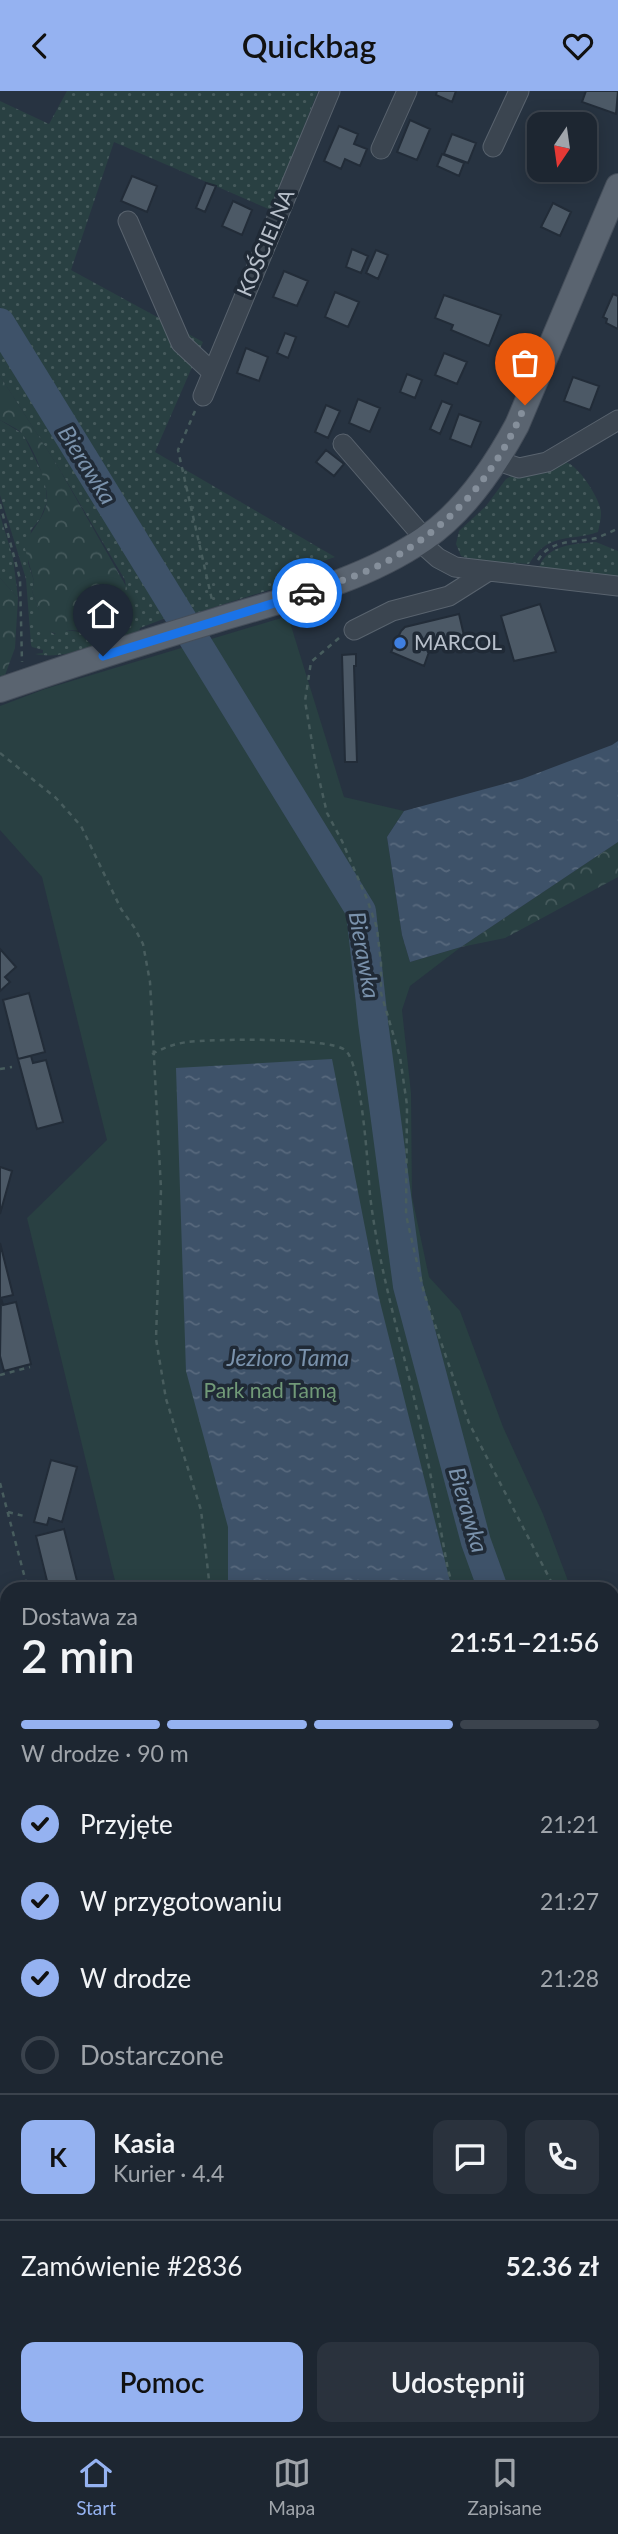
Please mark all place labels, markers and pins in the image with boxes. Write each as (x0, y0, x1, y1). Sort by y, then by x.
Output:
pin (495, 333, 555, 405)
pin (73, 584, 133, 656)
place label: MARCOL (414, 629, 502, 654)
marker: MARCOL (392, 635, 408, 651)

